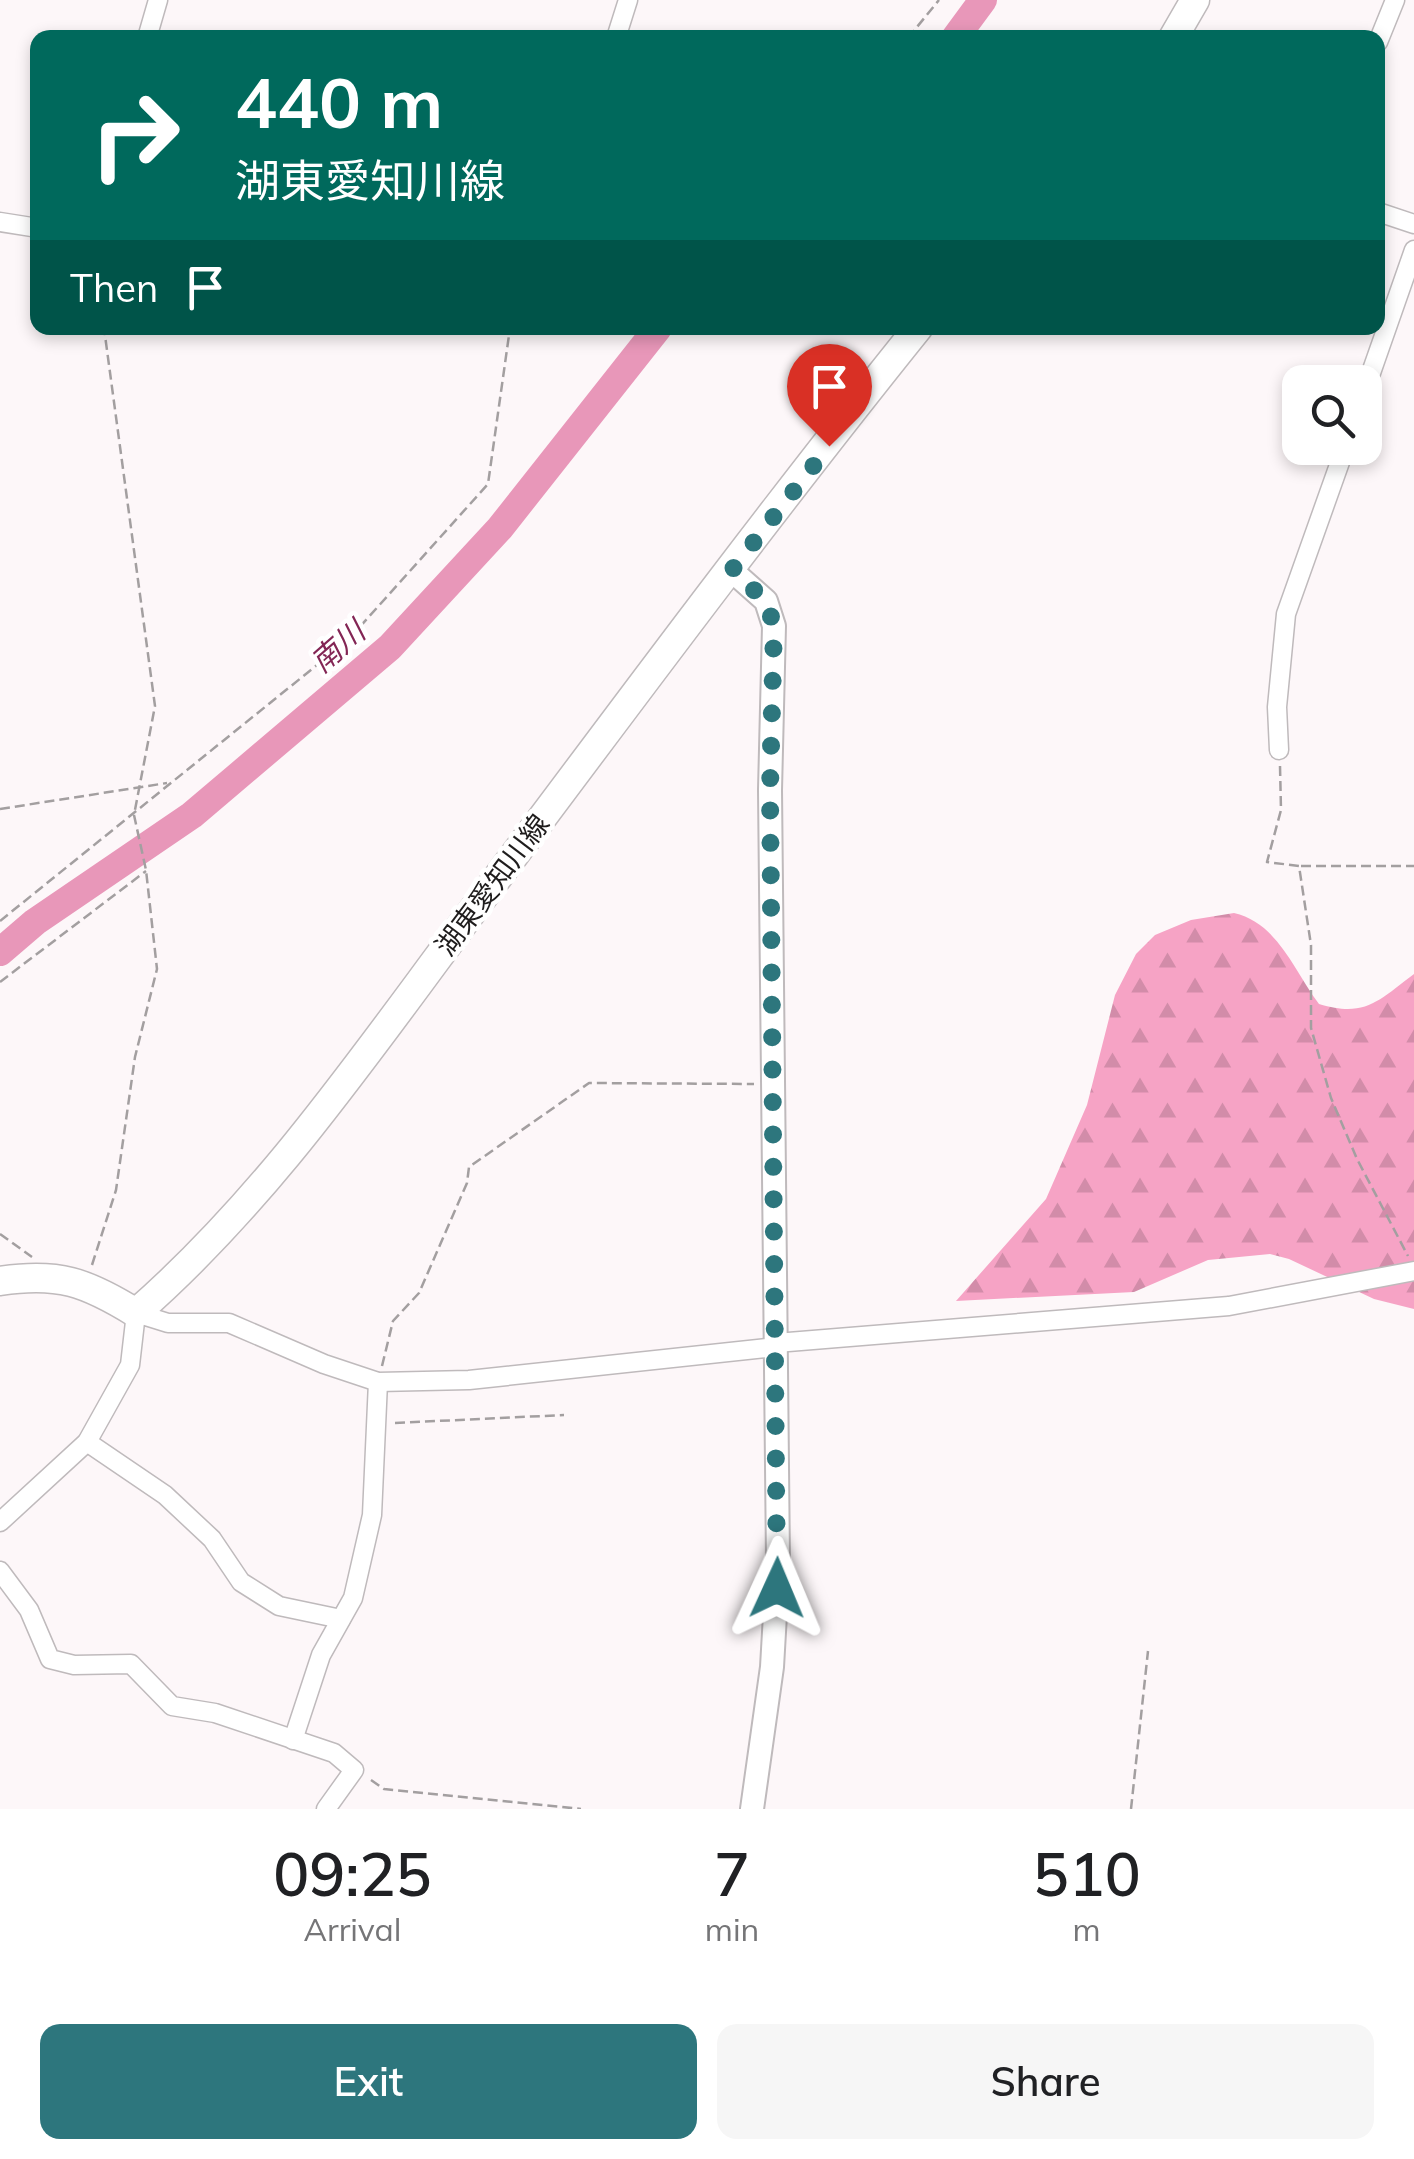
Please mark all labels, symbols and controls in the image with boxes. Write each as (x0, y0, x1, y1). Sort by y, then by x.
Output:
text: 440 m (235, 58, 443, 146)
icon: right (70, 70, 200, 200)
text: 湖東愛知川線 (235, 152, 505, 208)
icon: arrive (178, 260, 233, 315)
text: Then (70, 264, 158, 312)
pin (787, 344, 872, 447)
icon: arrive (802, 359, 857, 414)
map controls (1282, 365, 1382, 465)
button: search (1282, 365, 1382, 465)
water label: 南川 (302, 610, 375, 680)
street label: 湖東愛知川線 (427, 807, 556, 962)
position arrow (725, 1536, 829, 1640)
text: 09:25 (273, 1836, 432, 1911)
text: 7 (714, 1836, 750, 1911)
text: 510 (1033, 1836, 1141, 1911)
text: Arrival (304, 1909, 401, 1949)
text: min (705, 1909, 759, 1949)
text: m (1073, 1909, 1101, 1949)
button: Exit (40, 2024, 697, 2139)
button: Share (717, 2024, 1374, 2139)

